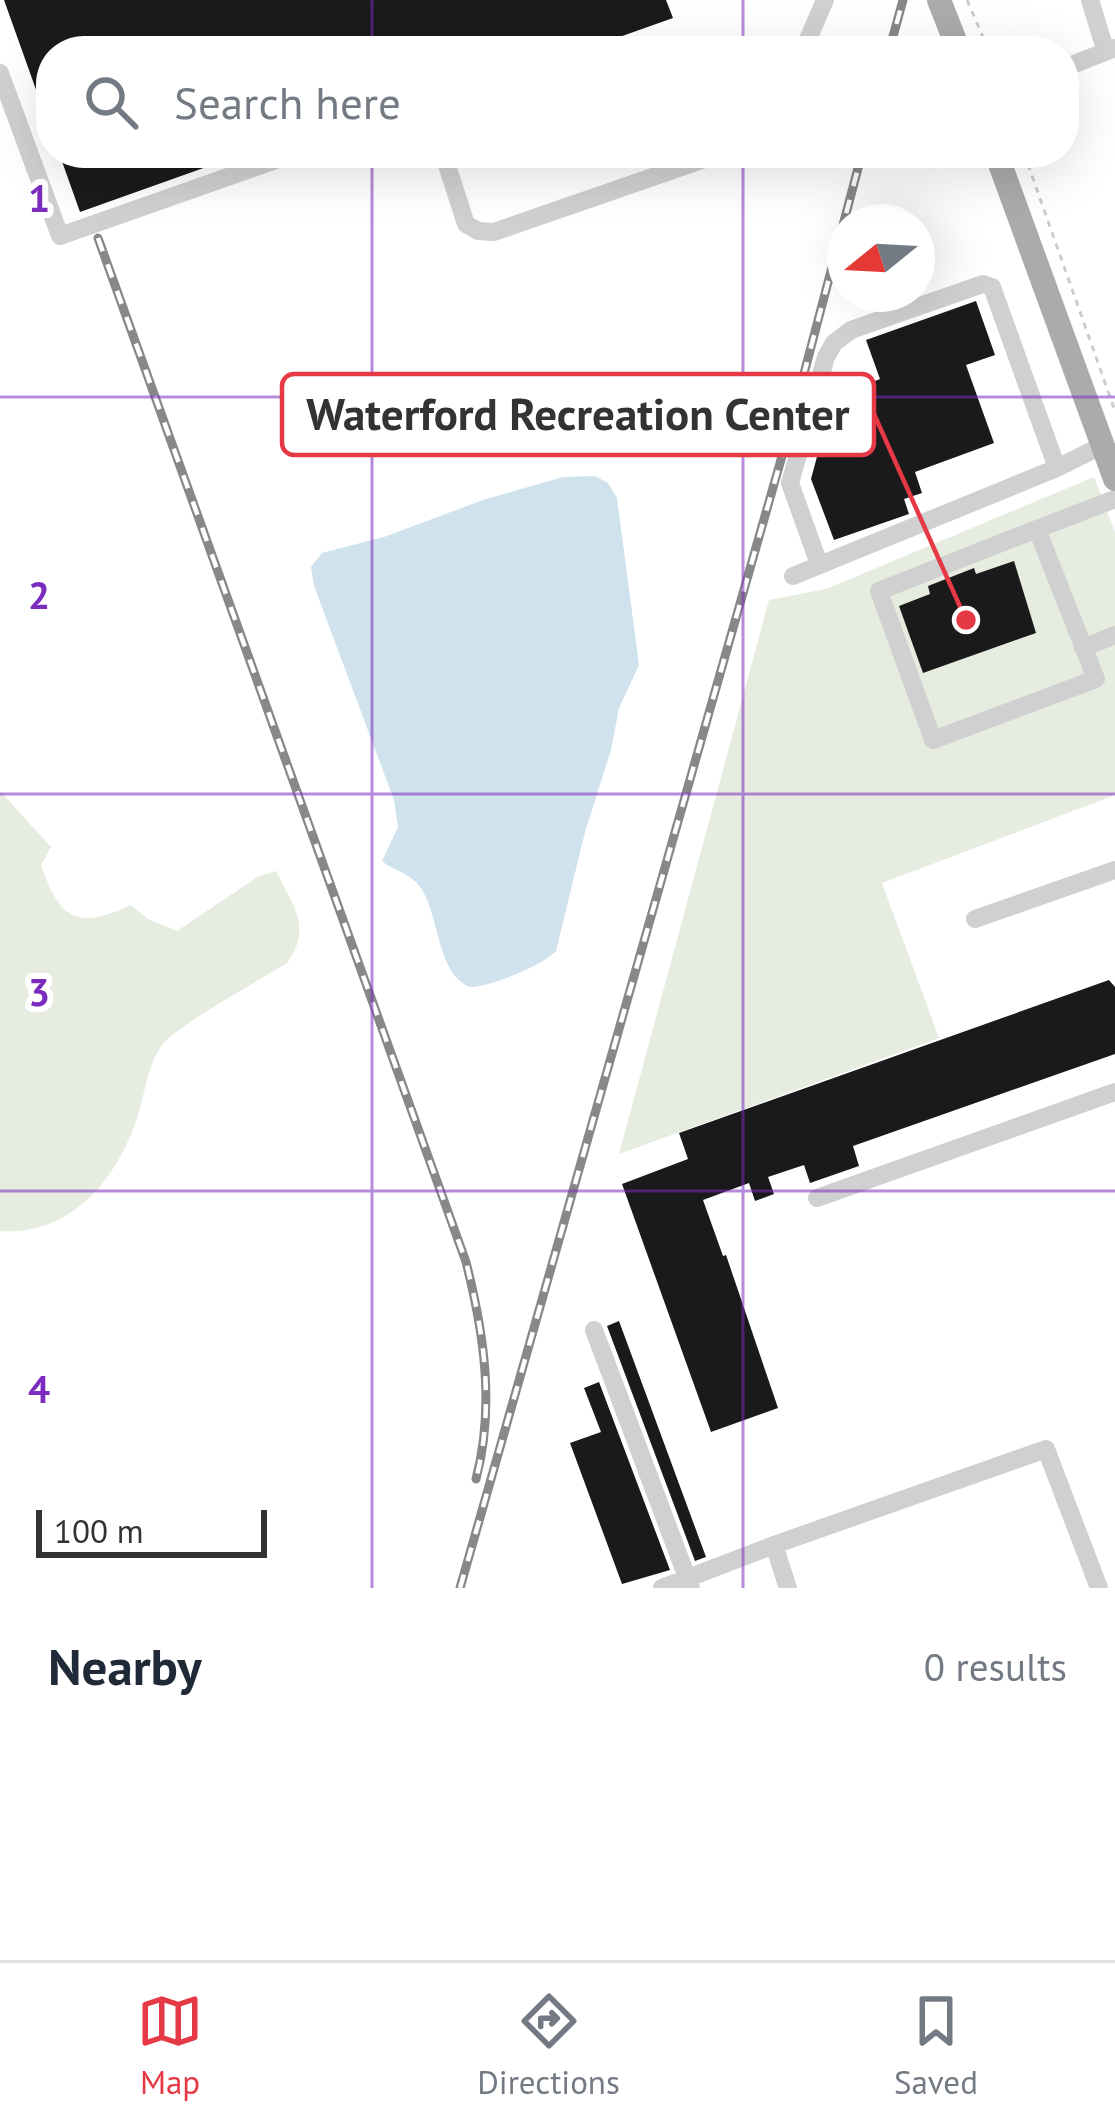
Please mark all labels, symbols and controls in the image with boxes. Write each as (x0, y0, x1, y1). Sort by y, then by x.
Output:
search box (36, 36, 1079, 168)
icon: search (78, 69, 144, 135)
text: Search here (174, 73, 401, 131)
text: 1 (28, 172, 50, 223)
north arrow (827, 204, 935, 312)
callout: Waterford Recreation Center (282, 374, 874, 455)
text: Waterford Recreation Center (306, 384, 850, 442)
text: 2 (28, 569, 50, 620)
text: 3 (28, 966, 50, 1017)
text: 4 (28, 1363, 50, 1414)
scale bar (36, 1504, 267, 1557)
text: 100 m (54, 1509, 144, 1552)
text: Nearby (48, 1633, 202, 1699)
text: 0 results (924, 1641, 1067, 1692)
tab: Map (137, 1988, 203, 2103)
tab: Directions (477, 1988, 620, 2103)
tab: Saved (894, 1988, 978, 2103)

